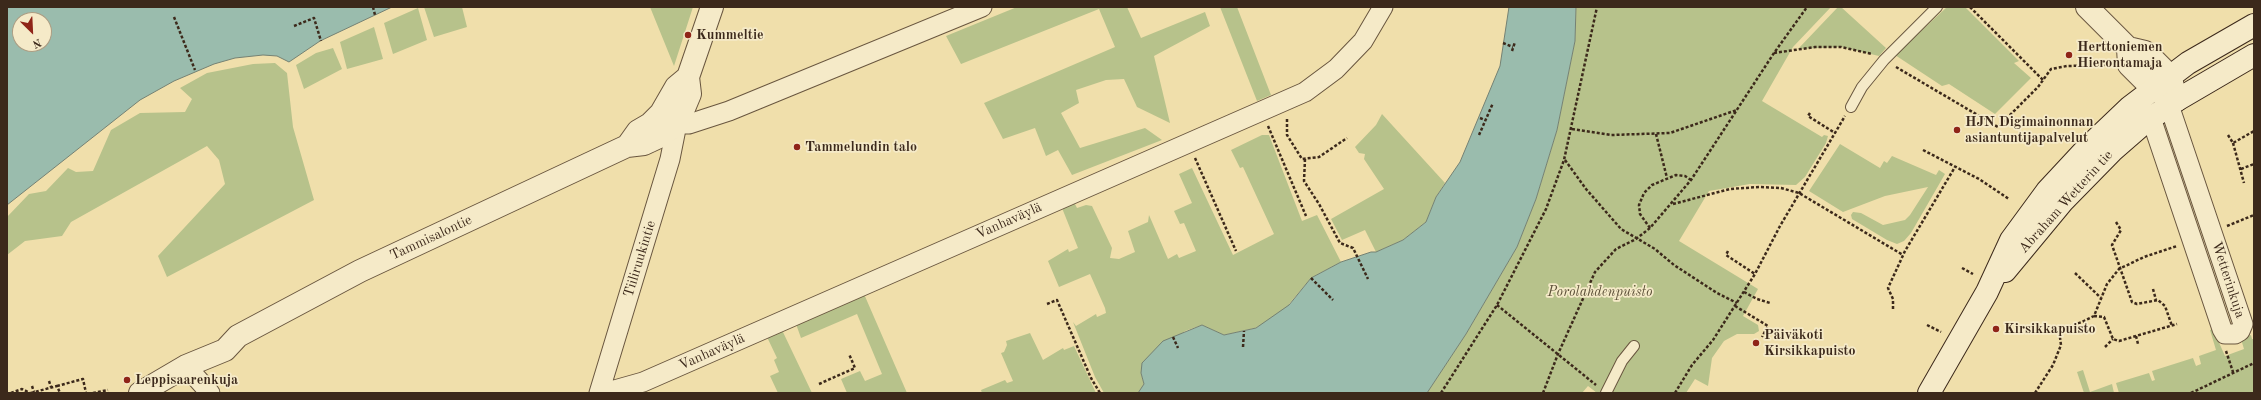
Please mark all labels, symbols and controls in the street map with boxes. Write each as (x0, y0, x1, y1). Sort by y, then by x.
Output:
north arrow (12, 12, 52, 52)
place label: Kummeltie (696, 27, 764, 43)
marker: Kummeltie (683, 30, 693, 40)
text: N (31, 36, 43, 49)
place label: Herttoniemen Hierontamaja (2077, 39, 2163, 72)
marker: Herttoniemen Hierontamaja (2064, 50, 2074, 60)
place label: HJN Digimainonnan asiantuntijapalvelut (1965, 114, 2094, 146)
marker: HJN Digimainonnan asiantuntijapalvelut (1952, 125, 1962, 135)
place label: Tammelundin talo (805, 139, 917, 155)
marker: Tammelundin talo (792, 142, 802, 152)
street label: Abraham Wetterin tie (2015, 147, 2117, 257)
street label: Vanhaväylä (973, 199, 1045, 243)
street label: Tammisalontie (387, 212, 475, 264)
street label: Tiiliruukintie (620, 219, 660, 299)
street label: Wetterinkuja (2208, 240, 2248, 320)
park label: Porolahdenpuisto (1547, 284, 1653, 300)
place label: Kirsikkapuisto (2004, 321, 2096, 337)
marker: Kirsikkapuisto (1991, 324, 2001, 334)
place label: Päiväkoti Kirsikkapuisto (1764, 327, 1856, 360)
street label: Vanhaväylä (676, 330, 748, 374)
marker: Päiväkoti Kirsikkapuisto (1751, 338, 1761, 348)
place label: Leppisaarenkuja (135, 372, 238, 388)
marker: Leppisaarenkuja (122, 375, 132, 385)

